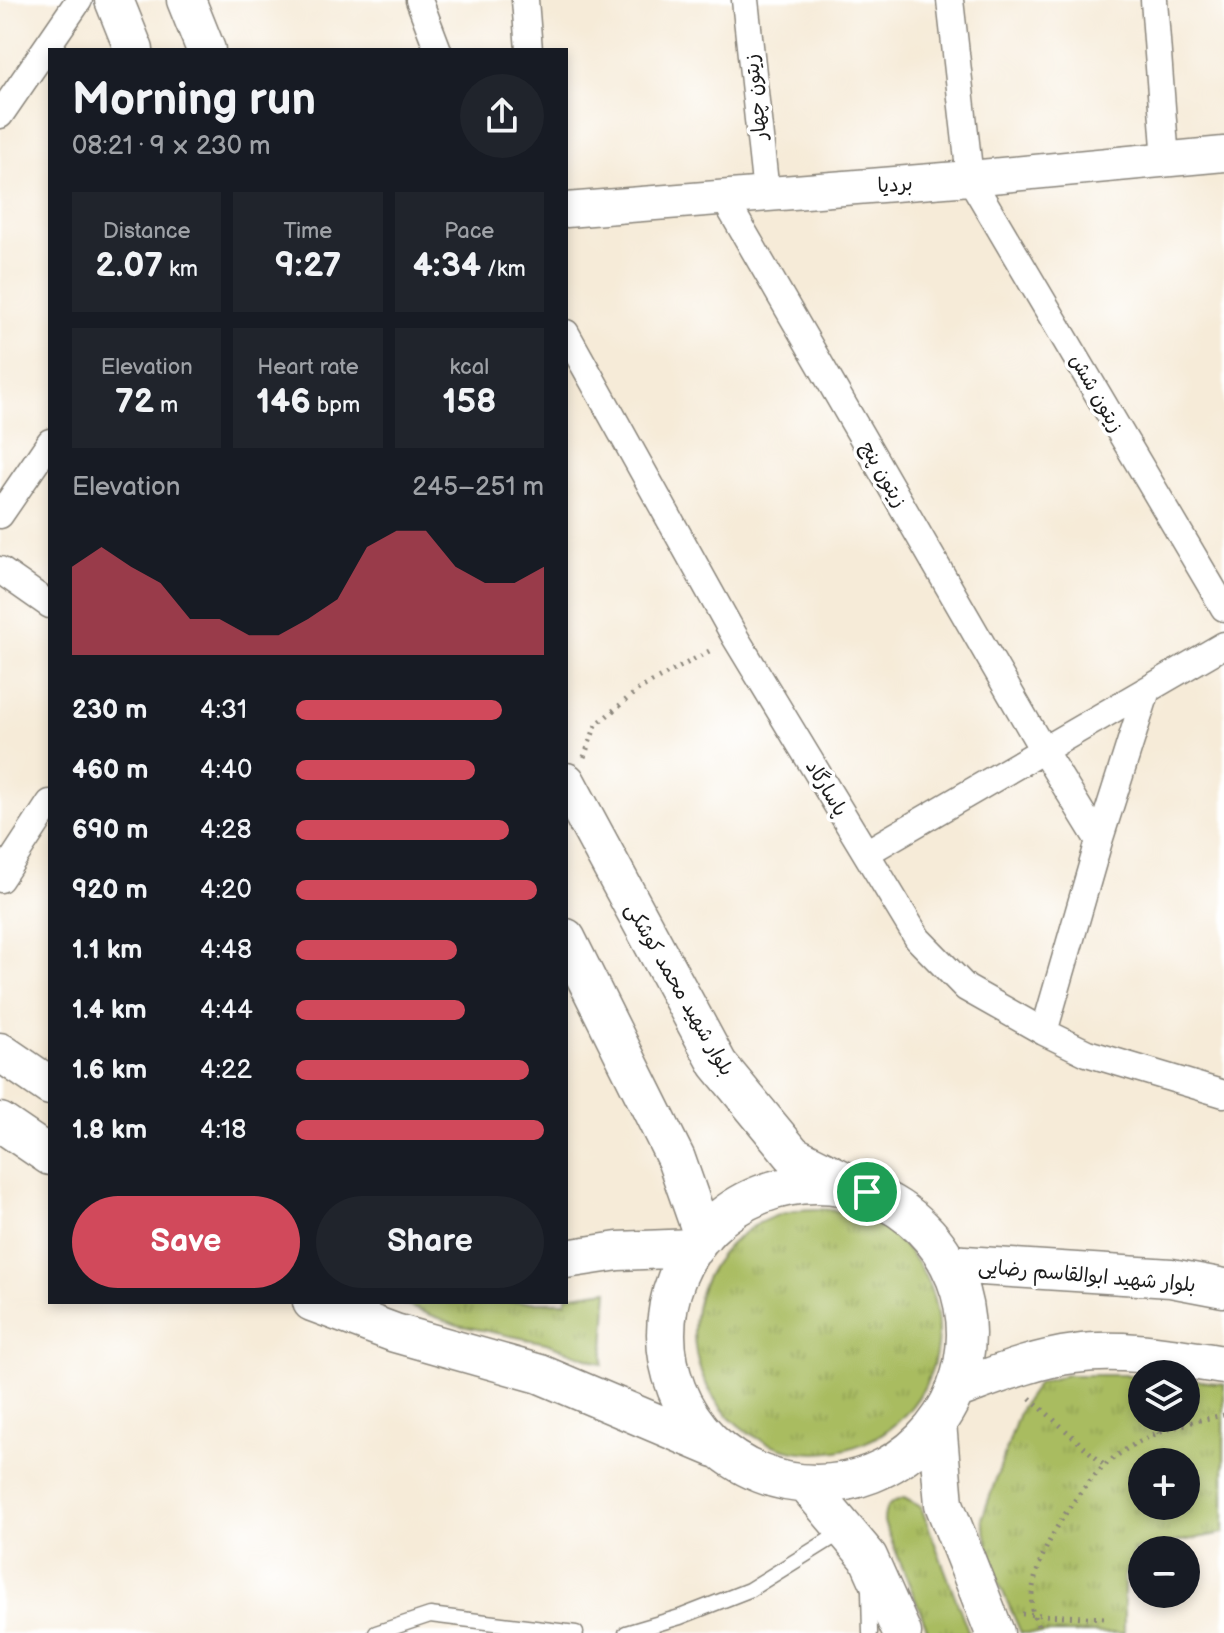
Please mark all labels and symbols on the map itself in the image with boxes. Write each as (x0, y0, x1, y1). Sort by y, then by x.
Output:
street label: زیتون چهار (740, 53, 773, 143)
street label: بردیا (877, 172, 913, 198)
street label: زیتون شش (1064, 350, 1128, 437)
street label: زیتون پنج (854, 437, 912, 512)
street label: پاسارگاد (800, 756, 852, 821)
street label: بلوار شهید محمد کوشکی (620, 899, 738, 1080)
pin (833, 1158, 901, 1226)
street label: بلوار شهید ابوالقاسم رضایی (977, 1255, 1197, 1299)

